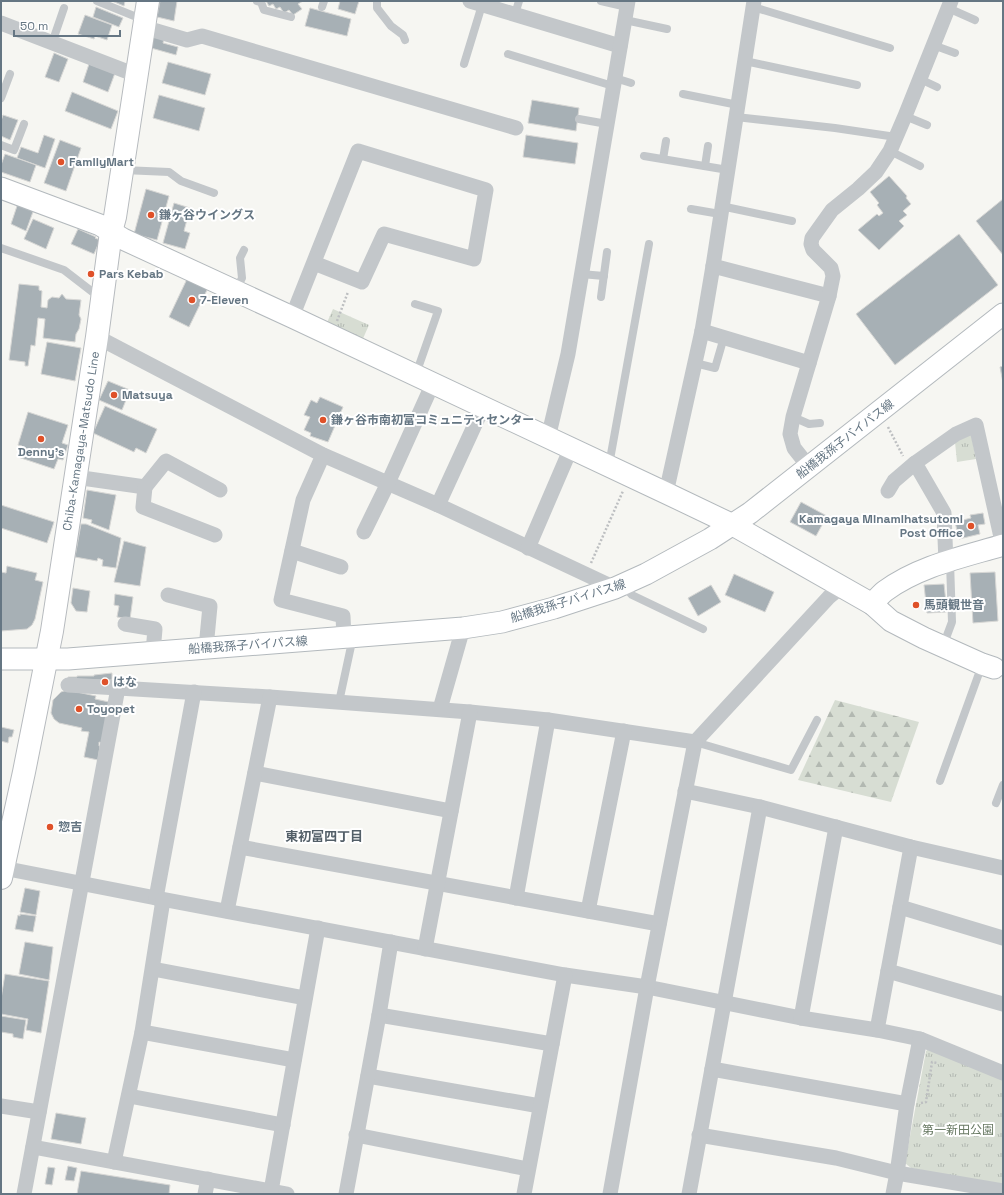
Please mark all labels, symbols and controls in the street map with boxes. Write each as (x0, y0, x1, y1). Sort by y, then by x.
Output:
scale bar (14, 12, 120, 38)
text: 50 m (20, 18, 48, 34)
place label: FamilyMart (69, 154, 134, 170)
marker: FamilyMart (56, 157, 66, 167)
place label: 鎌ヶ谷ウイングス (159, 207, 255, 223)
marker: 鎌ヶ谷ウイングス (146, 210, 156, 220)
place label: Pars Kebab (99, 266, 164, 282)
marker: Pars Kebab (86, 269, 96, 279)
place label: 7-Eleven (200, 292, 249, 308)
marker: 7-Eleven (187, 295, 197, 305)
street label: Chiba-Kamagaya-Matsudo Line (59, 350, 103, 532)
place label: Matsuya (122, 387, 173, 403)
marker: Matsuya (109, 390, 119, 400)
street label: 船橋我孫子バイパス線 (793, 396, 897, 482)
place label: 鎌ヶ谷市南初富コミュニティセンター (331, 412, 534, 428)
marker: 鎌ヶ谷市南初富コミュニティセンター (318, 415, 328, 425)
marker: Denny's (36, 434, 46, 444)
place label: Denny's (18, 444, 64, 460)
place label: Kamagaya Minamihatsutomi Post Office (799, 511, 963, 541)
marker: Kamagaya Minamihatsutomi Post Office (966, 521, 976, 531)
street label: 船橋我孫子バイパス線 (508, 576, 628, 626)
place label: 馬頭観世音 (924, 597, 984, 613)
marker: 馬頭観世音 (911, 600, 921, 610)
street label: 船橋我孫子バイパス線 (188, 633, 308, 657)
place label: はな (113, 674, 137, 690)
marker: はな (100, 677, 110, 687)
place label: Toyopet (87, 701, 135, 717)
marker: Toyopet (74, 704, 84, 714)
place label: 惣吉 (58, 819, 82, 835)
marker: 惣吉 (45, 822, 55, 832)
district label: 東初富四丁目 (285, 828, 363, 845)
park label: 第一新田公園 (922, 1122, 994, 1138)

